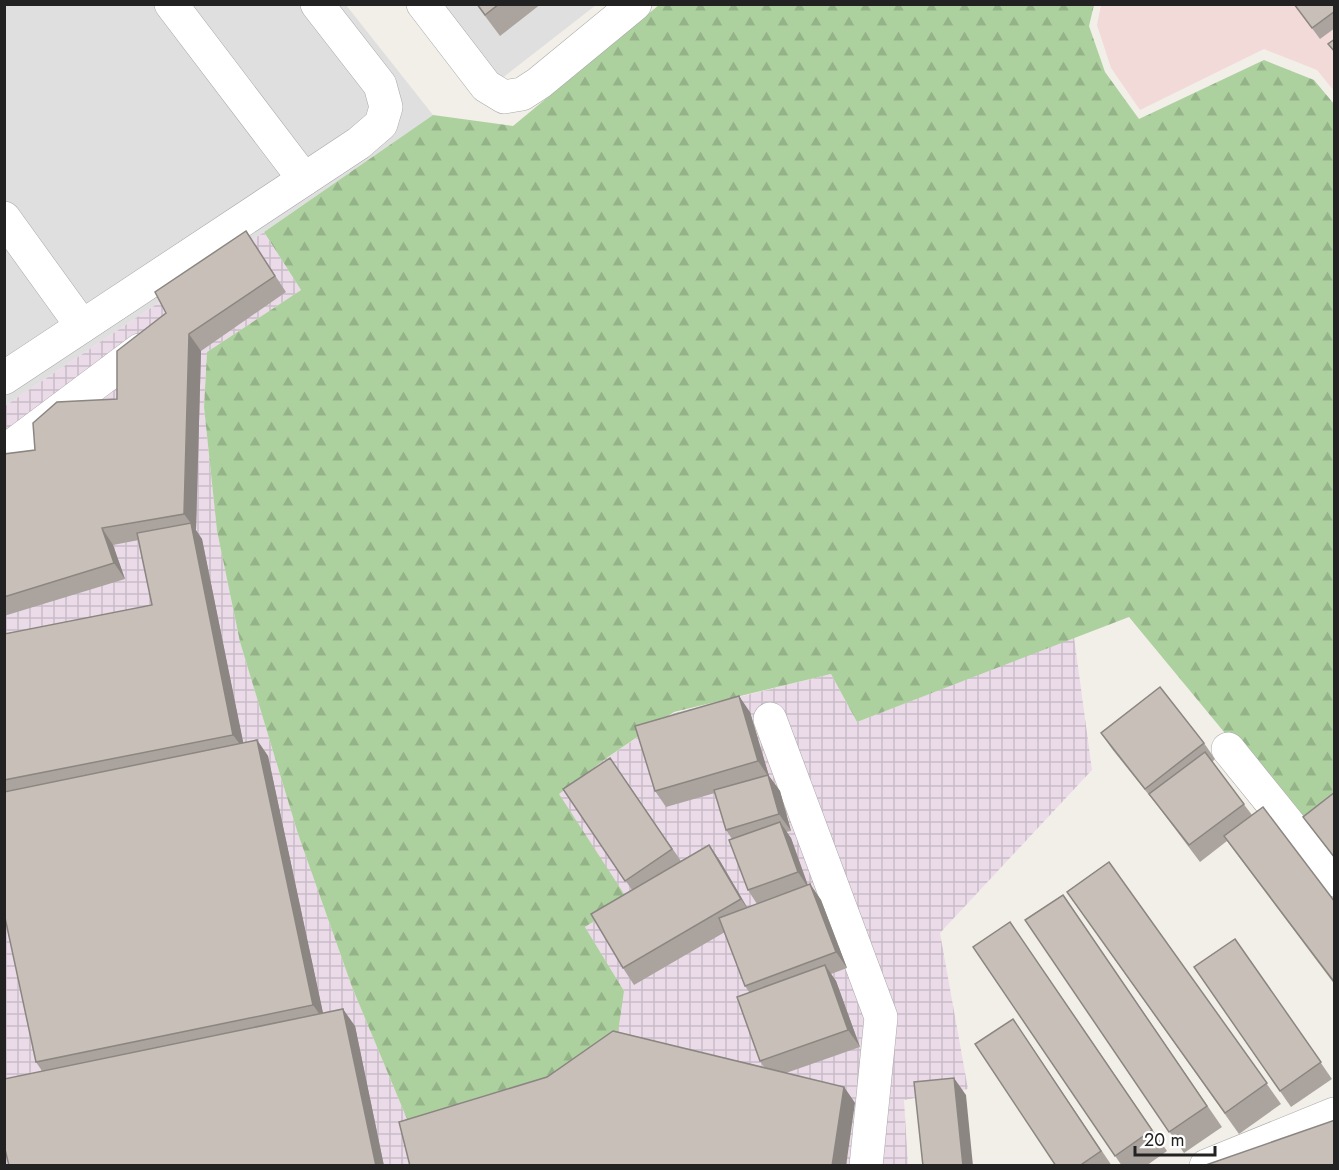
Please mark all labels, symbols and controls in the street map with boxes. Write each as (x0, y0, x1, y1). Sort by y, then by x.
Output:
scale bar (1135, 1119, 1214, 1157)
text: 20 m (1144, 1127, 1184, 1153)

